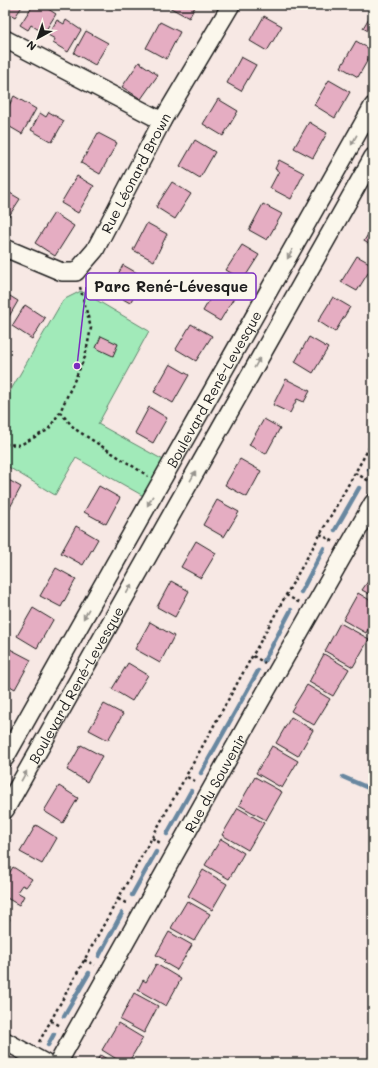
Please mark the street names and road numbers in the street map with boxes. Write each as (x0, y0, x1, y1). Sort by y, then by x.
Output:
street label: Rue Léonard Brown (96, 109, 175, 236)
street label: Boulevard René-Levesque (161, 307, 265, 471)
street label: Boulevard René-Levesque (24, 602, 128, 767)
street label: Rue du Souvenir (180, 730, 250, 835)

